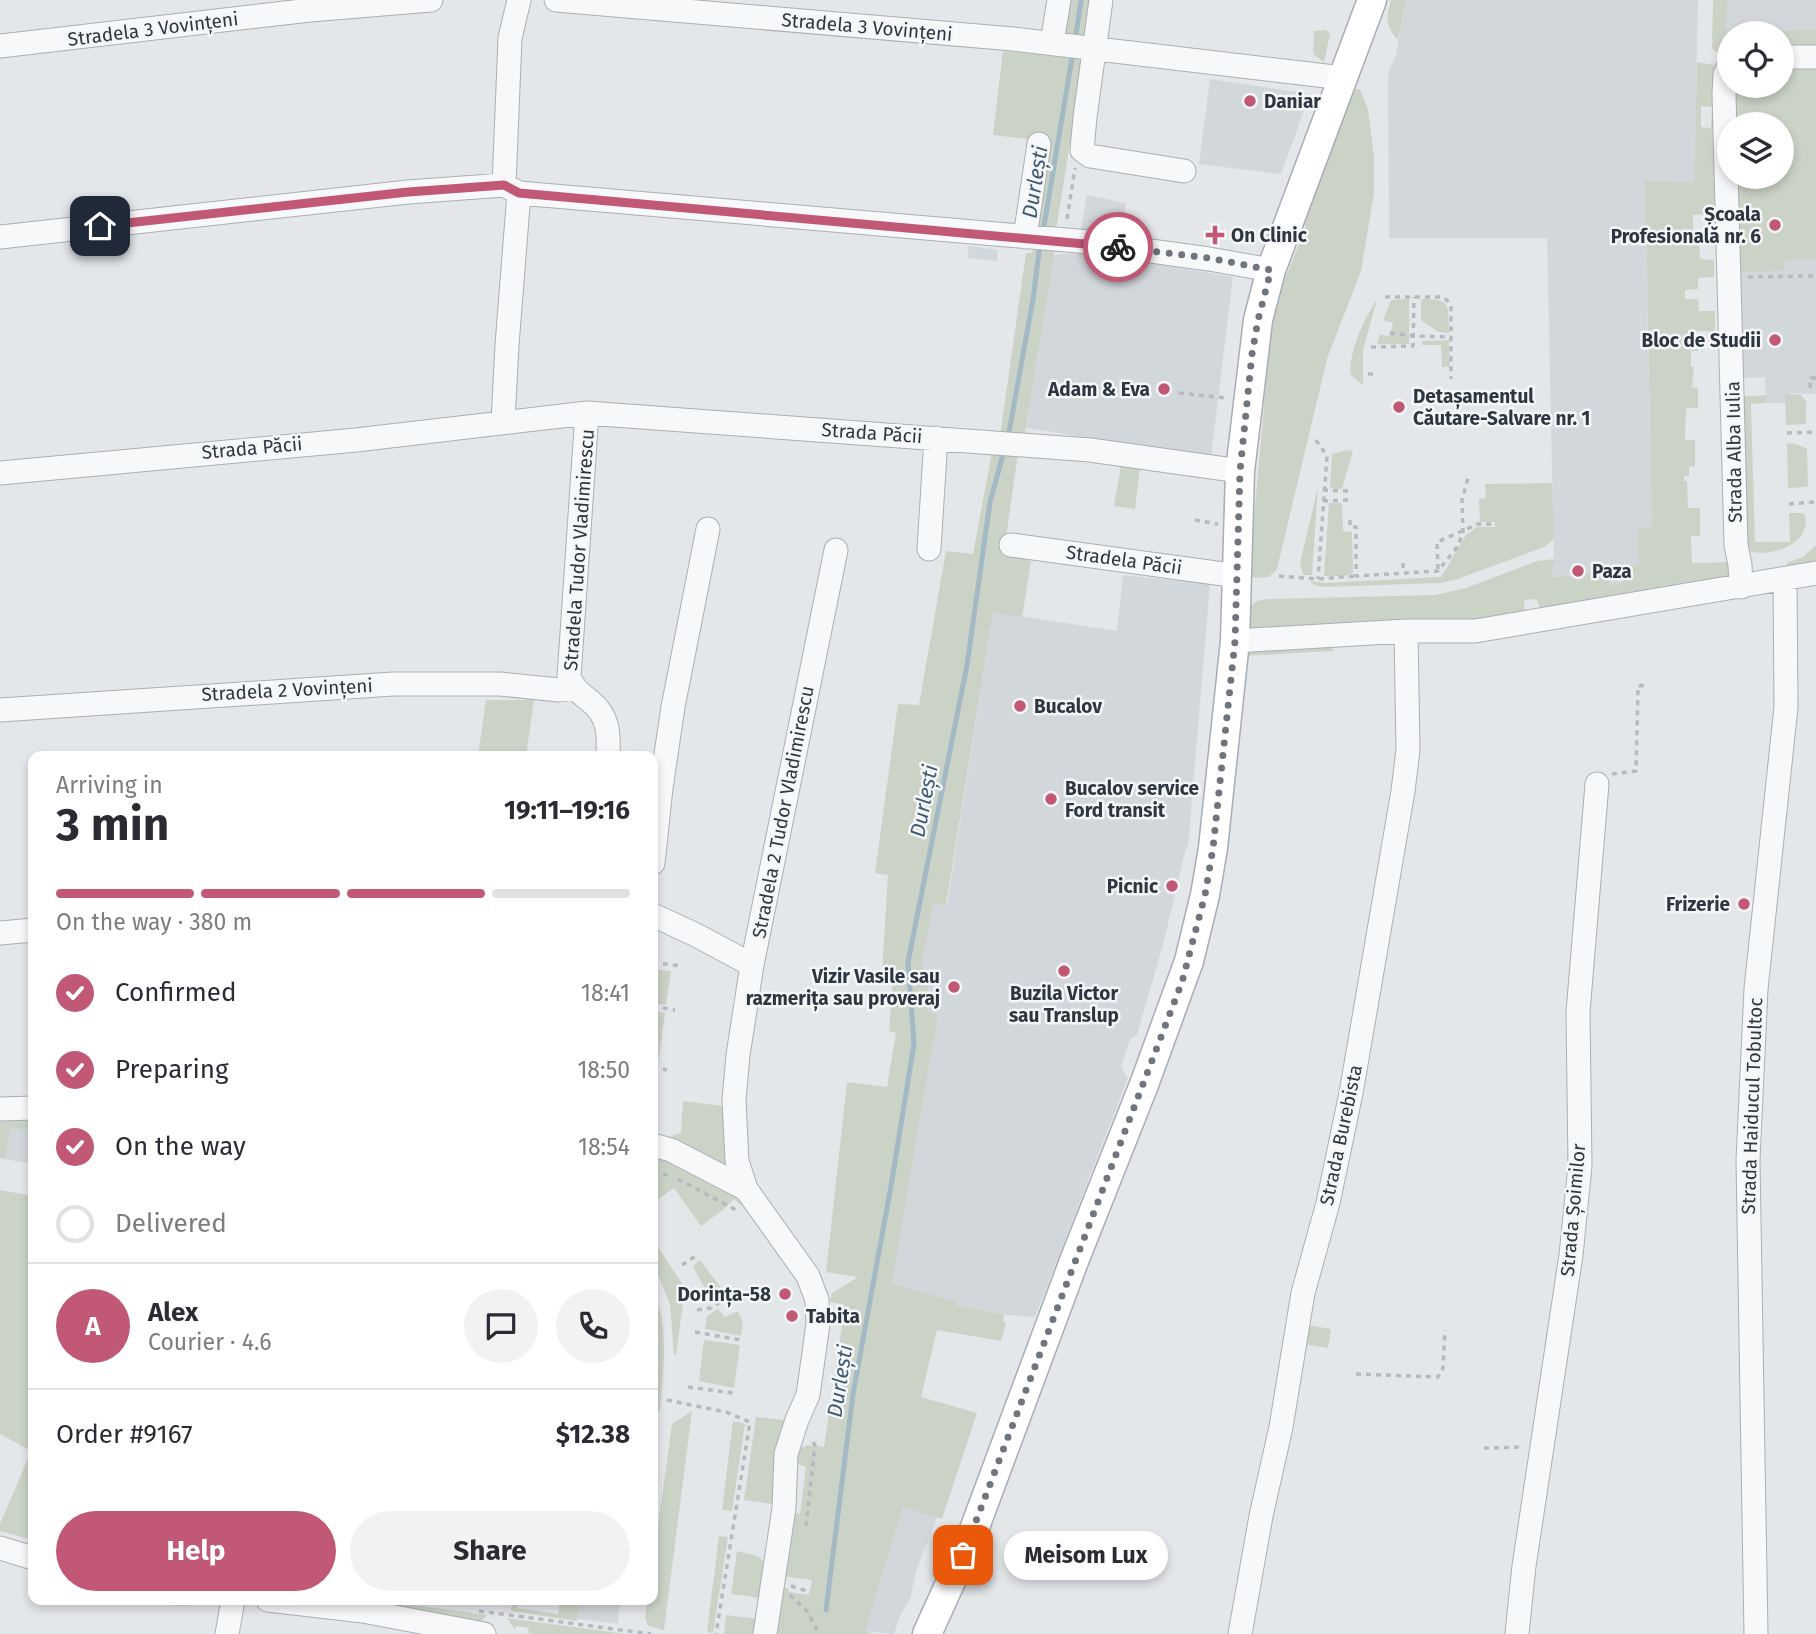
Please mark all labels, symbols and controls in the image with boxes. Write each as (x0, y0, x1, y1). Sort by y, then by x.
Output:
street label: Stradela 3 Vovințeni (66, 7, 240, 52)
street label: Stradela 3 Vovințeni (780, 8, 954, 47)
map controls (1717, 21, 1794, 189)
button: locate (1717, 21, 1794, 98)
place label: Daniar (1264, 90, 1321, 113)
marker: Daniar (1242, 93, 1258, 109)
button: layers (1717, 112, 1794, 189)
water label: Durlești (1016, 144, 1054, 220)
pin (70, 196, 130, 256)
place label: Școala Profesională nr. 6 (1611, 203, 1761, 248)
icon: home (81, 207, 119, 245)
courier (1083, 212, 1153, 282)
marker: Școala Profesională nr. 6 (1767, 217, 1783, 233)
place label: On Clinic (1231, 224, 1307, 247)
marker: On Clinic (1205, 225, 1225, 245)
icon: bike (1099, 228, 1137, 266)
place label: Bloc de Studii (1641, 329, 1761, 352)
marker: Bloc de Studii (1767, 332, 1783, 348)
place label: Adam & Eva (1047, 378, 1150, 401)
marker: Adam & Eva (1156, 381, 1172, 397)
street label: Strada Alba Iulia (1721, 381, 1747, 523)
place label: Detașamentul Căutare-Salvare nr. 1 (1413, 385, 1590, 430)
marker: Detașamentul Căutare-Salvare nr. 1 (1391, 399, 1407, 415)
street label: Strada Păcii (821, 418, 923, 448)
street label: Stradela Tudor Vladimirescu (559, 428, 599, 672)
street label: Strada Păcii (201, 432, 303, 464)
street label: Stradela Păcii (1065, 540, 1183, 580)
place label: Paza (1592, 560, 1632, 583)
marker: Paza (1570, 563, 1586, 579)
street label: Stradela 2 Vovințeni (201, 674, 373, 707)
street label: Stradela 2 Tudor Vladimirescu (747, 684, 819, 940)
place label: Bucalov (1034, 695, 1102, 718)
marker: Bucalov (1012, 698, 1028, 714)
water label: Durlești (904, 762, 944, 839)
text: Arriving in (56, 771, 163, 799)
place label: Bucalov service Ford transit (1065, 777, 1199, 822)
marker: Bucalov service Ford transit (1043, 791, 1059, 807)
text: 19:11–19:16 (504, 795, 630, 826)
text: 3 min (56, 797, 169, 852)
place label: Picnic (1107, 875, 1158, 898)
marker: Picnic (1164, 878, 1180, 894)
place label: Frizerie (1666, 893, 1730, 916)
marker: Frizerie (1736, 896, 1752, 912)
text: On the way · 380 m (56, 908, 252, 936)
marker: Buzila Victor sau Translup (1056, 963, 1072, 979)
place label: Vizir Vasile sau razmerița sau proveraj (746, 965, 940, 1012)
icon: check (56, 974, 94, 1012)
text: Confirmed (115, 977, 236, 1008)
text: 18:41 (581, 979, 630, 1007)
marker: Vizir Vasile sau razmerița sau proveraj (946, 979, 962, 995)
place label: Buzila Victor sau Translup (1009, 982, 1119, 1027)
street label: Strada Haiducul Tobultoc (1737, 997, 1767, 1215)
icon: check (56, 1051, 94, 1089)
text: Preparing (115, 1054, 228, 1085)
text: 18:50 (577, 1056, 630, 1084)
street label: Strada Burebista (1315, 1063, 1367, 1207)
icon: check (56, 1128, 94, 1166)
text: On the way (115, 1131, 246, 1162)
text: 18:54 (578, 1133, 630, 1161)
street label: Strada Șoimilor (1556, 1142, 1591, 1277)
text: Delivered (115, 1208, 227, 1239)
place label: Dorința-58 (677, 1283, 771, 1308)
marker: Dorința-58 (777, 1286, 793, 1302)
button: chat (464, 1289, 538, 1363)
button: phone (556, 1289, 630, 1363)
text: Alex (148, 1297, 198, 1328)
place label: Tabita (806, 1305, 860, 1328)
marker: Tabita (784, 1308, 800, 1324)
text: A (85, 1311, 101, 1342)
text: Courier · 4.6 (148, 1328, 272, 1356)
water label: Durlești (821, 1343, 859, 1419)
text: Order #9167 (56, 1419, 193, 1450)
text: $12.38 (556, 1419, 630, 1450)
button: Help (56, 1511, 336, 1591)
button: Share (350, 1511, 630, 1591)
pin (933, 1525, 993, 1585)
callout: Meisom Lux (1005, 1530, 1170, 1580)
icon: bag (944, 1536, 982, 1574)
text: Meisom Lux (1024, 1541, 1148, 1569)

